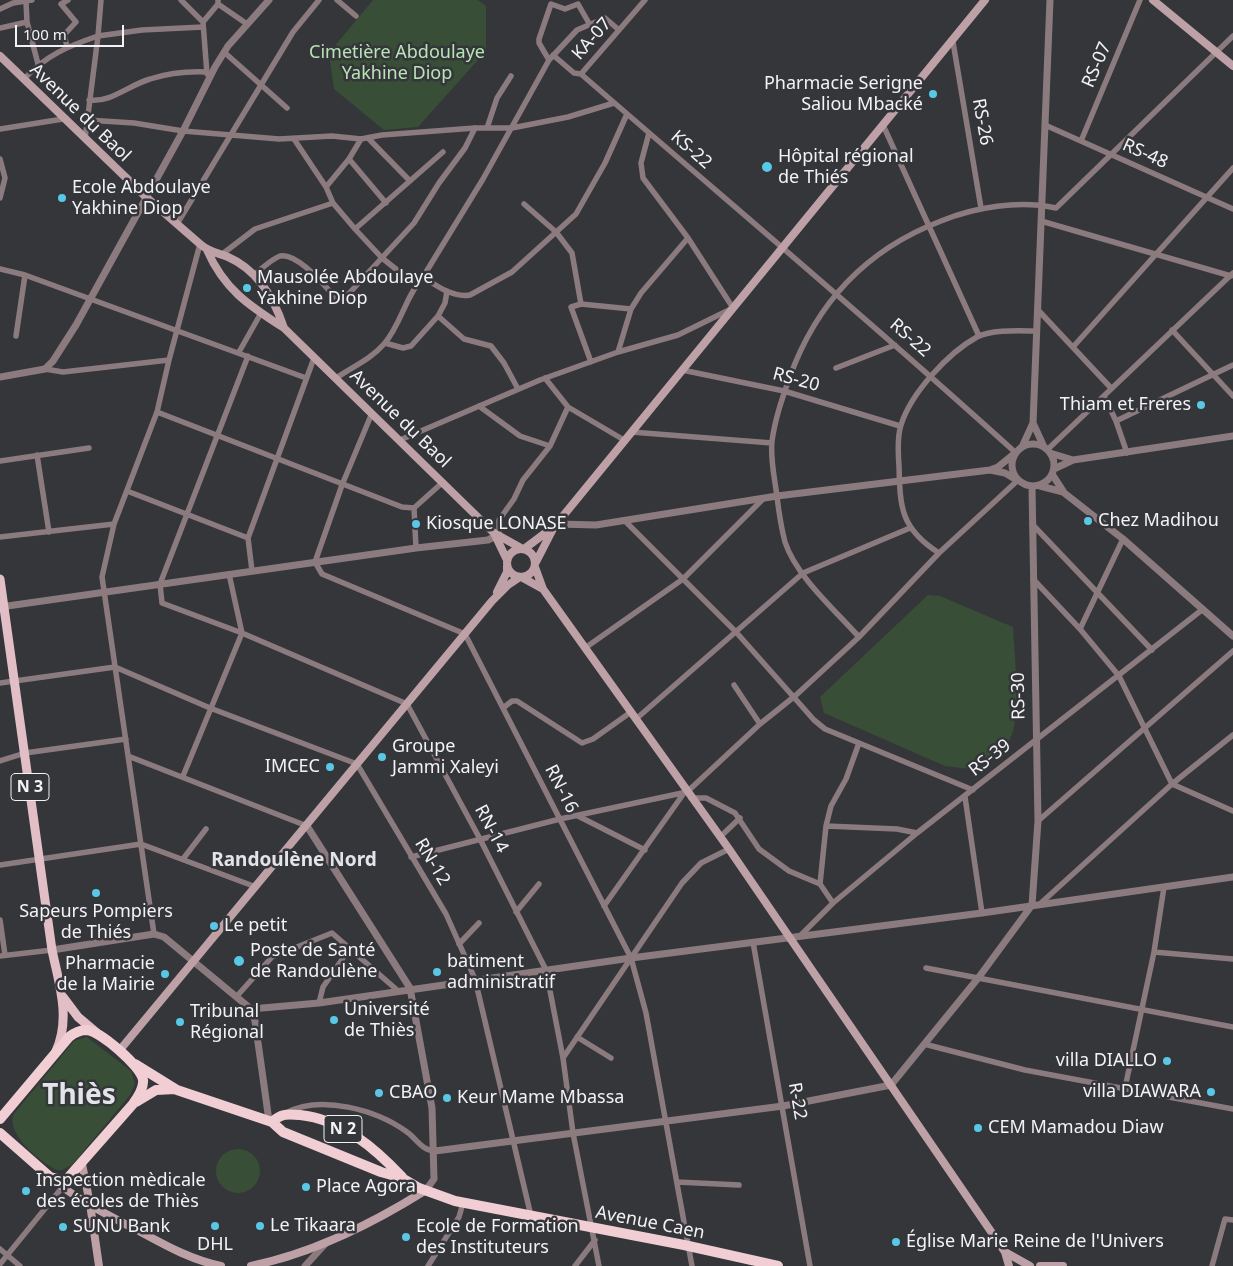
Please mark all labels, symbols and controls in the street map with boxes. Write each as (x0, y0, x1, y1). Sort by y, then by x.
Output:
street label: KA-07 (568, 13, 616, 65)
scale bar (18, 15, 126, 47)
text: 100 m (23, 24, 67, 44)
street label: RS-07 (1078, 39, 1116, 91)
park label: Cimetière Abdoulaye Yakhine Diop (309, 42, 485, 84)
street label: Avenue du Baol (25, 59, 135, 167)
place label: Pharmacie Serigne Saliou Mbacké (764, 73, 923, 116)
marker: Pharmacie Serigne Saliou Mbacké (927, 88, 939, 100)
street label: RS-26 (967, 97, 997, 147)
street label: KS-22 (666, 126, 716, 174)
street label: RS-48 (1119, 134, 1171, 174)
place label: Hôpital régional de Thiés (778, 146, 914, 188)
marker: Hôpital régional de Thiés (760, 160, 774, 174)
place label: Ecole Abdoulaye Yakhine Diop (72, 177, 211, 220)
marker: Ecole Abdoulaye Yakhine Diop (56, 192, 68, 204)
place label: Mausolée Abdoulaye Yakhine Diop (257, 267, 433, 310)
marker: Mausolée Abdoulaye Yakhine Diop (241, 282, 253, 294)
street label: RS-22 (885, 314, 935, 362)
street label: RS-20 (770, 363, 822, 397)
street label: Avenue du Baol (345, 365, 455, 473)
place label: Thiam et Freres (1060, 394, 1191, 416)
marker: Thiam et Freres (1195, 399, 1207, 411)
place label: Chez Madihou (1098, 510, 1219, 532)
place label: Kiosque LONASE (426, 513, 567, 535)
marker: Chez Madihou (1082, 515, 1094, 527)
marker: Kiosque LONASE (410, 518, 422, 530)
street label: RS-30 (1008, 672, 1030, 720)
street label: RS-39 (965, 735, 1015, 781)
place label: Groupe Jammi Xaleyi (392, 736, 499, 779)
marker: Groupe Jammi Xaleyi (376, 751, 388, 763)
place label: IMCEC (265, 756, 320, 778)
marker: IMCEC (324, 761, 336, 773)
street label: RN-16 (540, 761, 582, 817)
road number: N 3 (11, 774, 49, 800)
street label: RN-14 (469, 801, 513, 857)
street label: RN-12 (410, 834, 454, 890)
district label: Randoulène Nord (211, 850, 377, 872)
marker: Sapeurs Pompiers de Thiés (90, 887, 102, 899)
place label: Sapeurs Pompiers de Thiés (19, 901, 173, 944)
place label: Le petit (224, 915, 287, 937)
marker: Le petit (208, 920, 220, 932)
place label: Poste de Santé de Randoulène (250, 940, 377, 982)
place label: batiment administratif (447, 951, 555, 994)
place label: Pharmacie de la Mairie (56, 953, 155, 996)
marker: Poste de Santé de Randoulène (232, 954, 246, 968)
marker: batiment administratif (431, 966, 443, 978)
marker: Pharmacie de la Mairie (159, 968, 171, 980)
place label: Université de Thiès (344, 999, 430, 1042)
place label: Tribunal Régional (190, 1001, 264, 1044)
marker: Université de Thiès (328, 1014, 340, 1026)
marker: Tribunal Régional (174, 1016, 186, 1028)
place label: villa DIALLO (1056, 1050, 1157, 1072)
marker: villa DIALLO (1161, 1055, 1173, 1067)
district label: Thiès (42, 1079, 116, 1113)
street label: R-22 (783, 1081, 811, 1121)
place label: villa DIAWARA (1083, 1081, 1201, 1103)
place label: CBAO (389, 1082, 437, 1104)
marker: villa DIAWARA (1205, 1086, 1217, 1098)
marker: CBAO (373, 1087, 385, 1099)
place label: Keur Mame Mbassa (457, 1087, 624, 1109)
marker: Keur Mame Mbassa (441, 1092, 453, 1104)
road number: N 2 (324, 1116, 362, 1142)
place label: CEM Mamadou Diaw (988, 1117, 1164, 1139)
marker: CEM Mamadou Diaw (972, 1122, 984, 1134)
place label: Inspection mèdicale des écoles de Thiès (36, 1170, 206, 1212)
place label: Place Agora (316, 1176, 416, 1198)
marker: Place Agora (300, 1181, 312, 1193)
marker: Inspection mèdicale des écoles de Thiès (20, 1185, 32, 1197)
street label: Avenue Caen (594, 1202, 706, 1244)
place label: Le Tikaara (270, 1215, 356, 1237)
place label: SUNU Bank (73, 1216, 170, 1238)
place label: Ecole de Formation des Instituteurs (416, 1216, 579, 1258)
marker: DHL (209, 1220, 221, 1232)
marker: Le Tikaara (254, 1220, 266, 1232)
marker: SUNU Bank (57, 1221, 69, 1233)
marker: Ecole de Formation des Instituteurs (400, 1231, 412, 1243)
place label: Église Marie Reine de l'Univers (906, 1231, 1164, 1253)
place label: DHL (197, 1234, 233, 1256)
marker: Église Marie Reine de l'Univers (890, 1236, 902, 1248)

